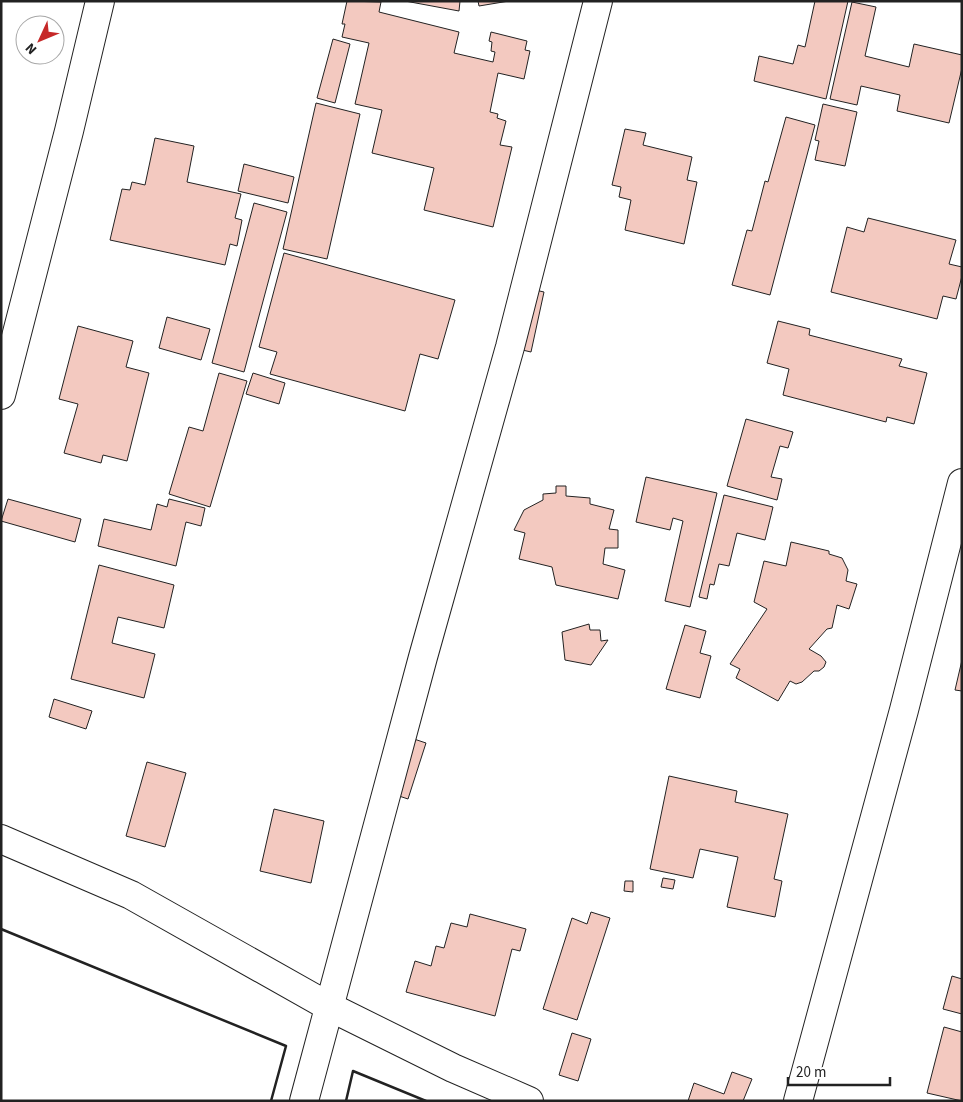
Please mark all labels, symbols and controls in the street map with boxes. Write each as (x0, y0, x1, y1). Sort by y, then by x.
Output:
north arrow (15, 15, 65, 65)
text: N (21, 38, 42, 59)
scale bar (788, 1054, 890, 1086)
text: 20 m (796, 1062, 826, 1083)

